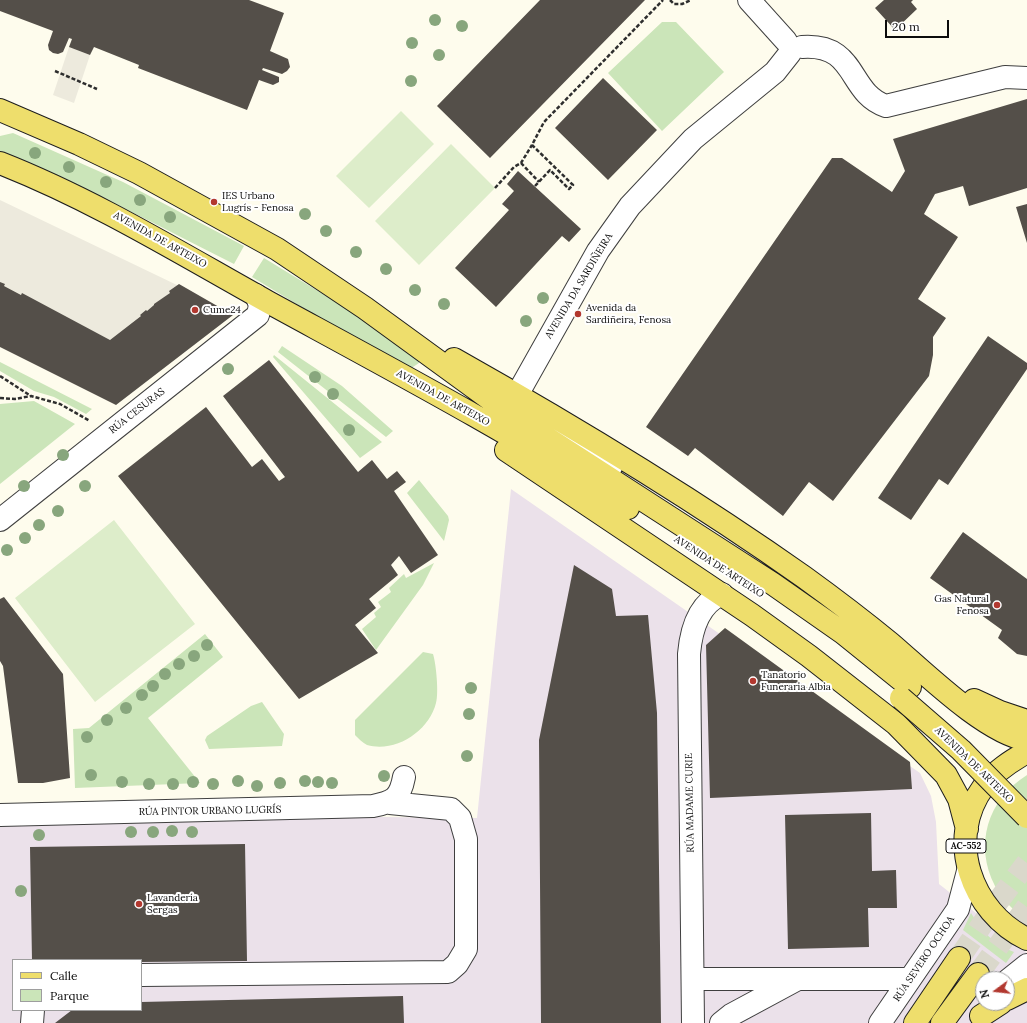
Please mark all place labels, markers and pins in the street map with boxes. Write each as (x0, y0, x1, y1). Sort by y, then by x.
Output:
place label: IES Urbano Lugrís - Fenosa (222, 190, 294, 214)
marker: IES Urbano Lugrís - Fenosa (209, 197, 219, 207)
place label: Avenida da Sardiñeira, Fenosa (586, 302, 671, 326)
place label: Cume24 (203, 304, 241, 316)
marker: Cume24 (190, 305, 200, 315)
marker: Avenida da Sardiñeira, Fenosa (573, 309, 583, 319)
place label: Gas Natural Fenosa (934, 593, 989, 616)
marker: Gas Natural Fenosa (992, 600, 1002, 610)
place label: Tanatorio Funeraria Albia (761, 669, 831, 692)
marker: Tanatorio Funeraria Albia (748, 676, 758, 686)
place label: Lavandería Sergas (147, 892, 198, 916)
marker: Lavandería Sergas (134, 899, 144, 909)

